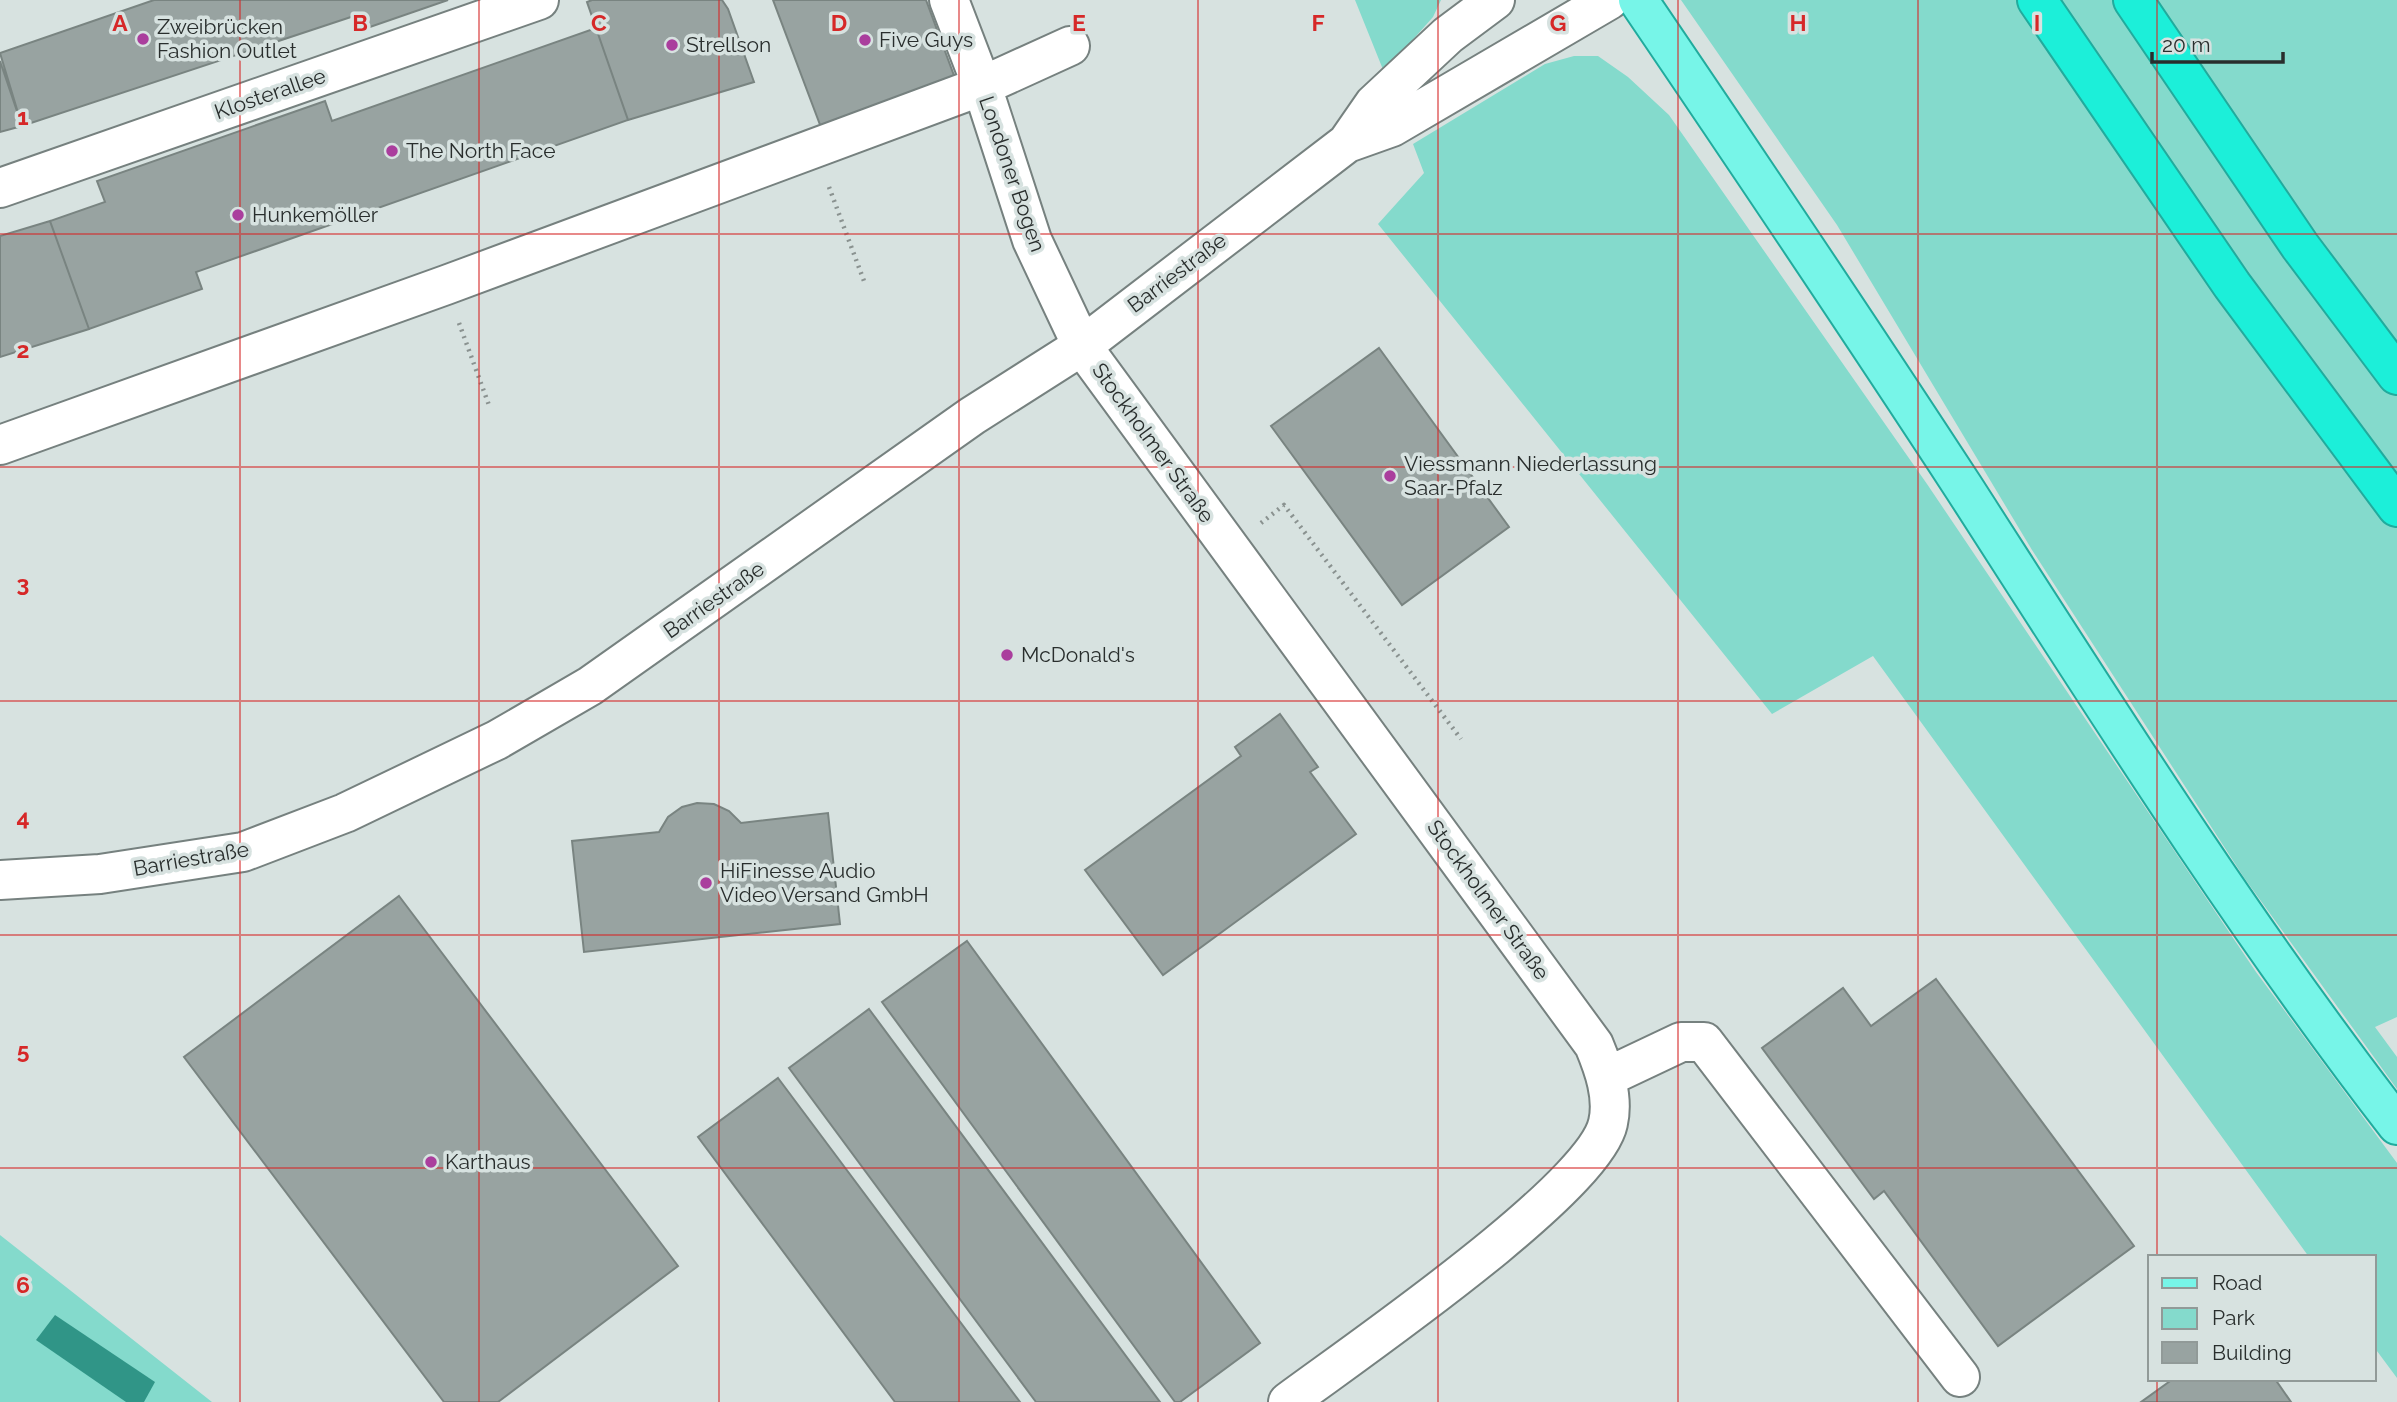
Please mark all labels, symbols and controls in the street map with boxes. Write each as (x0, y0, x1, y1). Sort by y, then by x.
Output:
text: A (112, 9, 128, 36)
text: B (352, 9, 368, 36)
text: C (591, 9, 607, 36)
text: D (831, 9, 847, 36)
text: E (1072, 9, 1086, 36)
text: F (1311, 9, 1325, 36)
text: G (1550, 9, 1566, 36)
text: H (1789, 9, 1807, 36)
text: I (2034, 9, 2040, 36)
place label: Zweibrücken Fashion Outlet (157, 14, 297, 63)
scale bar (2152, 21, 2283, 65)
place label: Five Guys (879, 27, 973, 52)
marker: Zweibrücken Fashion Outlet (135, 31, 151, 47)
place label: Strellson (686, 32, 771, 57)
marker: Five Guys (857, 32, 873, 48)
text: 20 m (2162, 32, 2210, 57)
marker: Strellson (664, 37, 680, 53)
street label: Klosterallee (211, 63, 329, 124)
street label: Londoner Bogen (974, 93, 1051, 255)
text: 1 (17, 103, 29, 130)
place label: The North Face (406, 138, 555, 163)
marker: The North Face (384, 143, 400, 159)
place label: Hunkemöller (252, 202, 379, 227)
marker: Hunkemöller (230, 207, 246, 223)
street label: Barriestraße (1122, 227, 1231, 318)
text: 2 (17, 336, 29, 363)
street label: Stockholmer Straße (1087, 358, 1220, 527)
place label: Viessmann Niederlassung Saar-Pfalz (1404, 451, 1657, 500)
marker: Viessmann Niederlassung Saar-Pfalz (1382, 468, 1398, 484)
street label: Barriestraße (659, 556, 769, 643)
text: 3 (17, 570, 29, 597)
place label: McDonald's (1021, 642, 1135, 667)
marker: McDonald's (999, 647, 1015, 663)
text: 4 (16, 804, 30, 831)
street label: Stockholmer Straße (1422, 815, 1555, 984)
street label: Barriestraße (131, 836, 251, 881)
place label: HiFinesse Audio Video Versand GmbH (720, 858, 929, 907)
marker: HiFinesse Audio Video Versand GmbH (698, 875, 714, 891)
text: 5 (17, 1037, 30, 1064)
place label: Karthaus (445, 1149, 531, 1174)
marker: Karthaus (423, 1154, 439, 1170)
legend (2148, 1255, 2376, 1381)
text: Road (2212, 1270, 2262, 1295)
text: 6 (16, 1271, 30, 1298)
text: Park (2212, 1305, 2255, 1330)
text: Building (2212, 1340, 2292, 1365)

